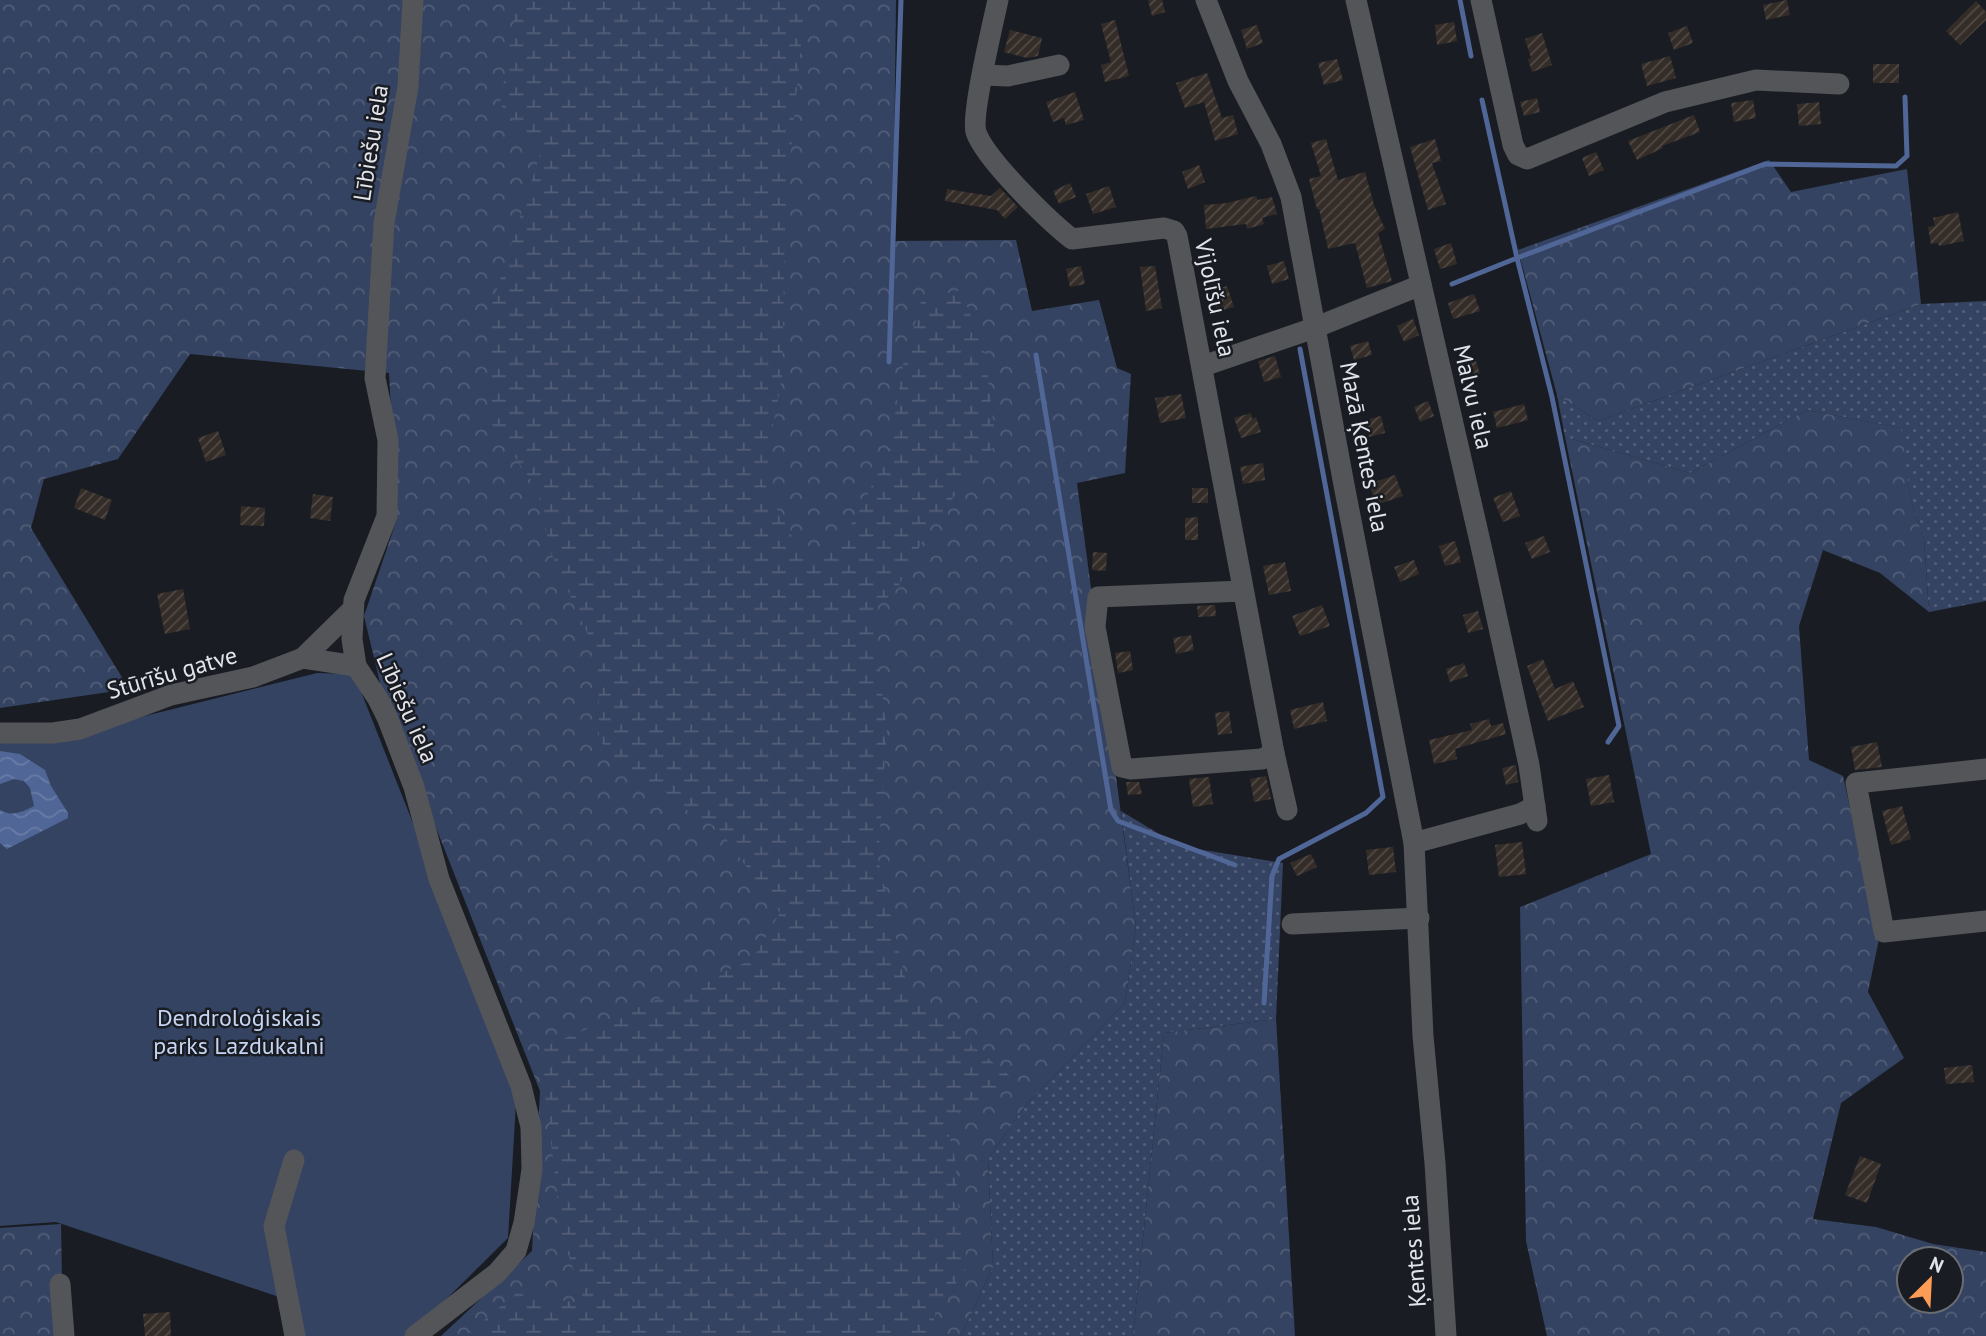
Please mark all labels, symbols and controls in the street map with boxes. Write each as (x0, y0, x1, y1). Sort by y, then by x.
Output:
street label: Lībiešu iela (346, 83, 395, 203)
street label: Vijolīšu iela (1188, 235, 1243, 360)
street label: Malvu iela (1446, 342, 1501, 452)
street label: Mazā Ķentes iela (1333, 359, 1396, 535)
street label: Stūrīšu gatve (103, 639, 241, 706)
street label: Lībiešu iela (369, 648, 445, 768)
park label: Dendroloģiskais parks Lazdukalni (153, 1002, 325, 1061)
street label: Ķentes iela (1394, 1194, 1433, 1308)
north arrow (1895, 1245, 1965, 1315)
text: N (1926, 1251, 1947, 1278)

